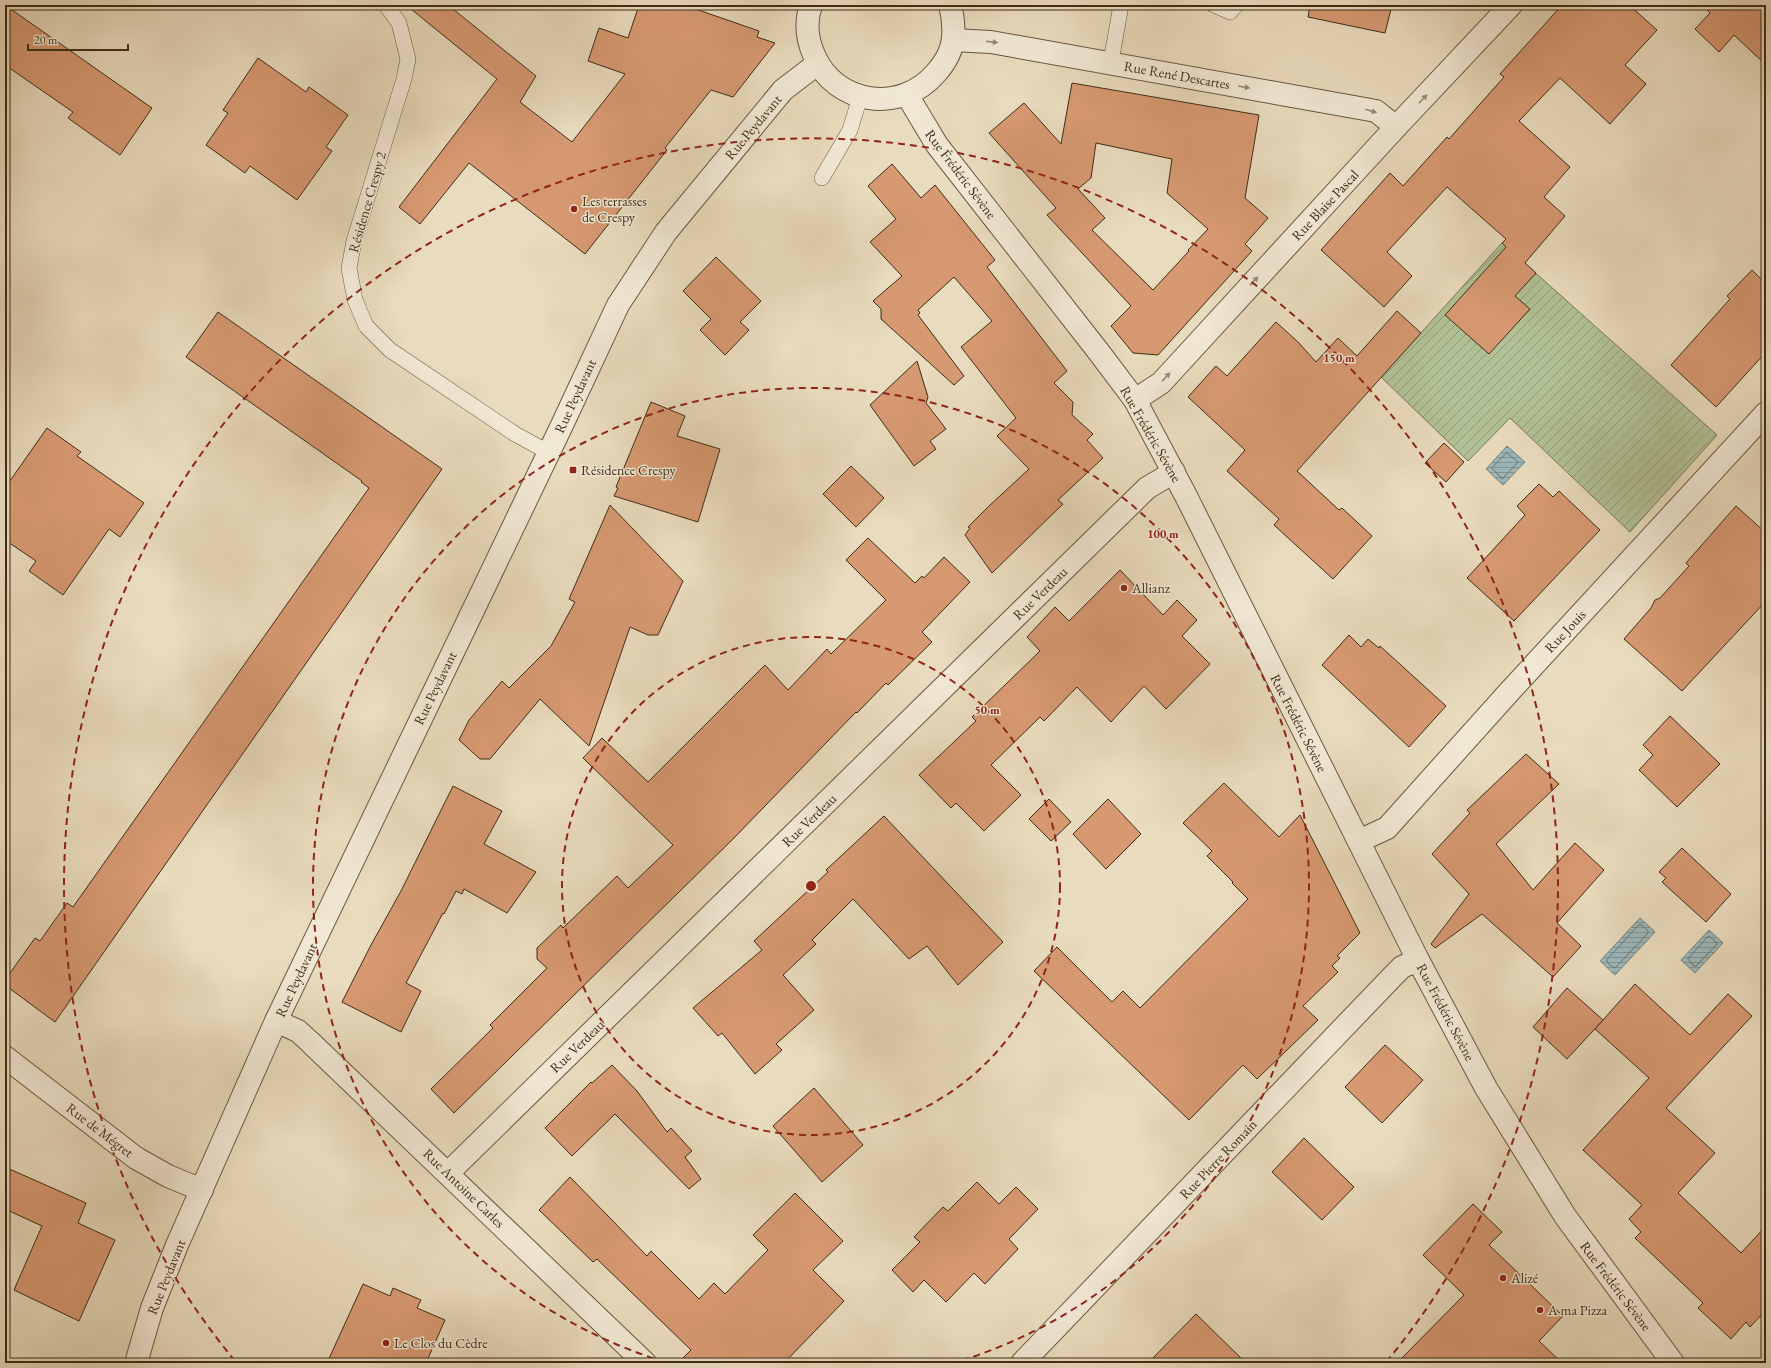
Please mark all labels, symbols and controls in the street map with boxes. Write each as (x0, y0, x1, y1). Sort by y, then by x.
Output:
scale bar (28, 26, 128, 52)
text: 20 m (34, 32, 58, 48)
one-way arrow (986, 39, 998, 45)
street label: Rue René Descartes (1123, 57, 1232, 93)
one-way arrow (1238, 84, 1250, 90)
street label: Rue Peydavant (721, 90, 786, 163)
one-way arrow (1418, 94, 1427, 104)
one-way arrow (1366, 108, 1378, 114)
street label: Rue Frédéric Sévène (921, 125, 1001, 223)
street label: Résidence Crespy 2 (344, 149, 390, 255)
street label: Rue Blaise Pascal (1288, 165, 1363, 244)
place label: Les terrasses de Crespy (582, 192, 647, 226)
marker: Les terrasses de Crespy (569, 204, 579, 214)
one-way arrow (1249, 276, 1259, 286)
text: 150 m (1323, 350, 1355, 366)
street label: Rue Peydavant (550, 356, 600, 436)
one-way arrow (1161, 372, 1171, 382)
street label: Rue Frédéric Sévène (1116, 383, 1186, 486)
place label: Résidence Crespy (581, 461, 677, 479)
marker: Résidence Crespy (568, 465, 578, 475)
text: 100 m (1147, 526, 1179, 542)
street label: Rue Verdeau (1009, 562, 1072, 624)
place label: Allianz (1131, 579, 1171, 597)
marker: Allianz (1119, 583, 1129, 593)
street label: Rue Jouis (1540, 605, 1590, 656)
street label: Rue Peydavant (409, 648, 461, 728)
street label: Rue Frédéric Sévène (1266, 671, 1332, 776)
text: 50 m (974, 702, 1000, 718)
street label: Rue Verdeau (778, 789, 841, 851)
centre of rings (804, 879, 818, 893)
street label: Rue Peydavant (271, 940, 321, 1020)
street label: Rue Frédéric Sévène (1413, 960, 1480, 1064)
street label: Rue Verdeau (546, 1015, 609, 1077)
street label: Rue de Mégret (63, 1099, 138, 1161)
street label: Rue Pierre Romain (1175, 1115, 1261, 1203)
street label: Rue Antoine Carles (419, 1144, 509, 1232)
street label: Rue Peydavant (143, 1236, 189, 1317)
street label: Rue Frédéric Sévène (1576, 1237, 1656, 1335)
place label: Alizé (1510, 1269, 1539, 1287)
marker: Alizé (1498, 1273, 1508, 1283)
place label: A ma Pizza (1547, 1301, 1607, 1319)
marker: A ma Pizza (1535, 1305, 1545, 1315)
place label: Le Clos du Cèdre (394, 1334, 488, 1352)
marker: Le Clos du Cèdre (381, 1338, 391, 1348)

